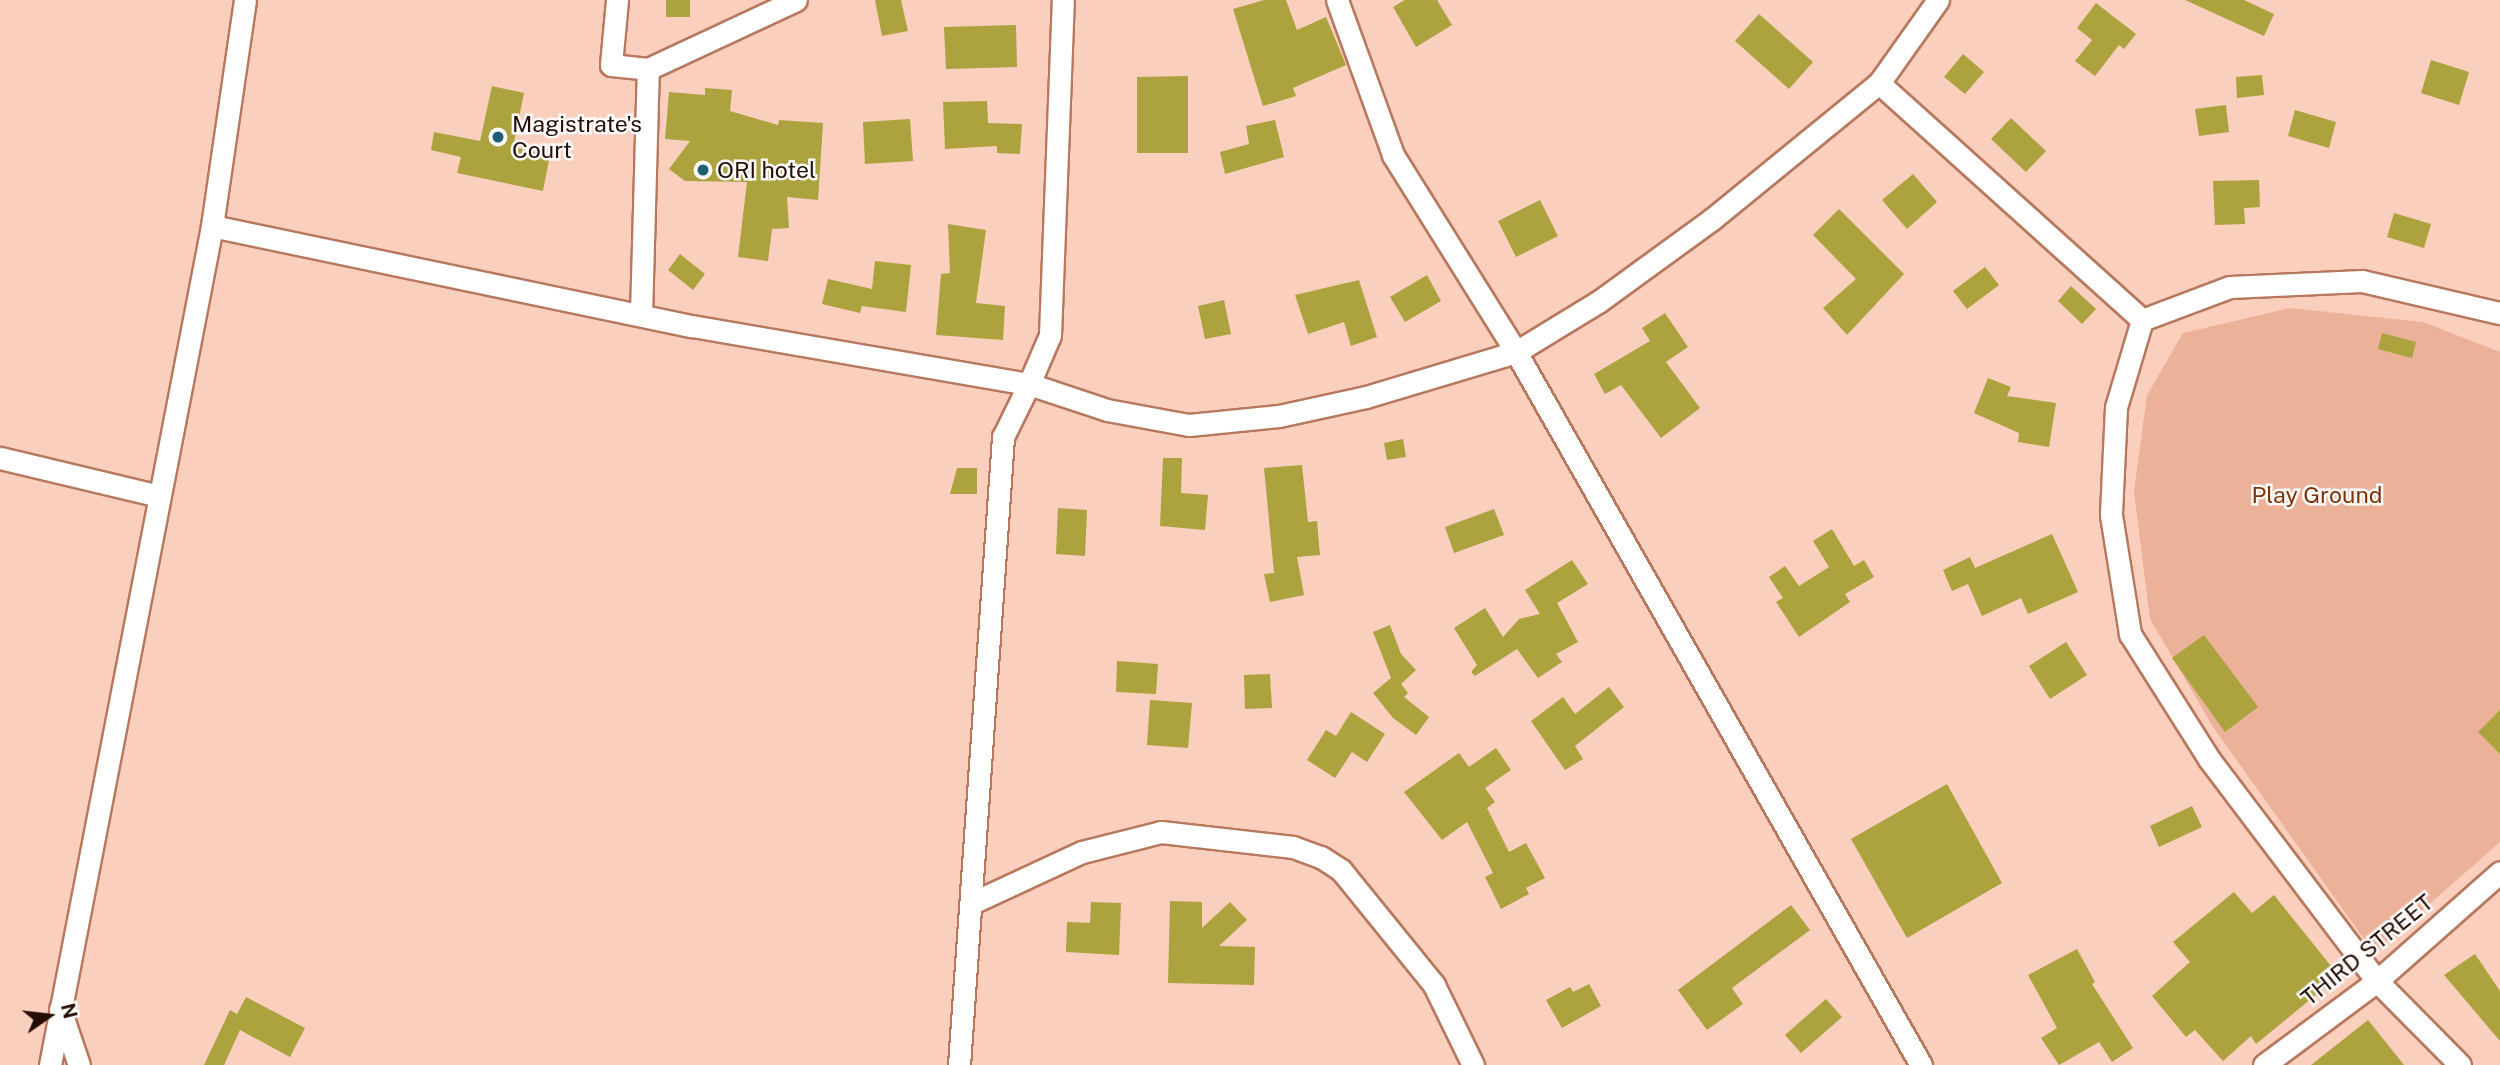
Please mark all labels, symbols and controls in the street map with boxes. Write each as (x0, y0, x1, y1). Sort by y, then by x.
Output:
place label: Magistrate's Court (512, 110, 642, 164)
marker: Magistrate's Court (490, 129, 506, 145)
place label: ORI hotel (717, 156, 816, 184)
marker: ORI hotel (695, 162, 711, 178)
park label: Play Ground (2252, 481, 2382, 509)
street label: THIRD STREET (2295, 888, 2439, 1012)
north arrow (14, 981, 84, 1051)
text: N (57, 1001, 82, 1021)

